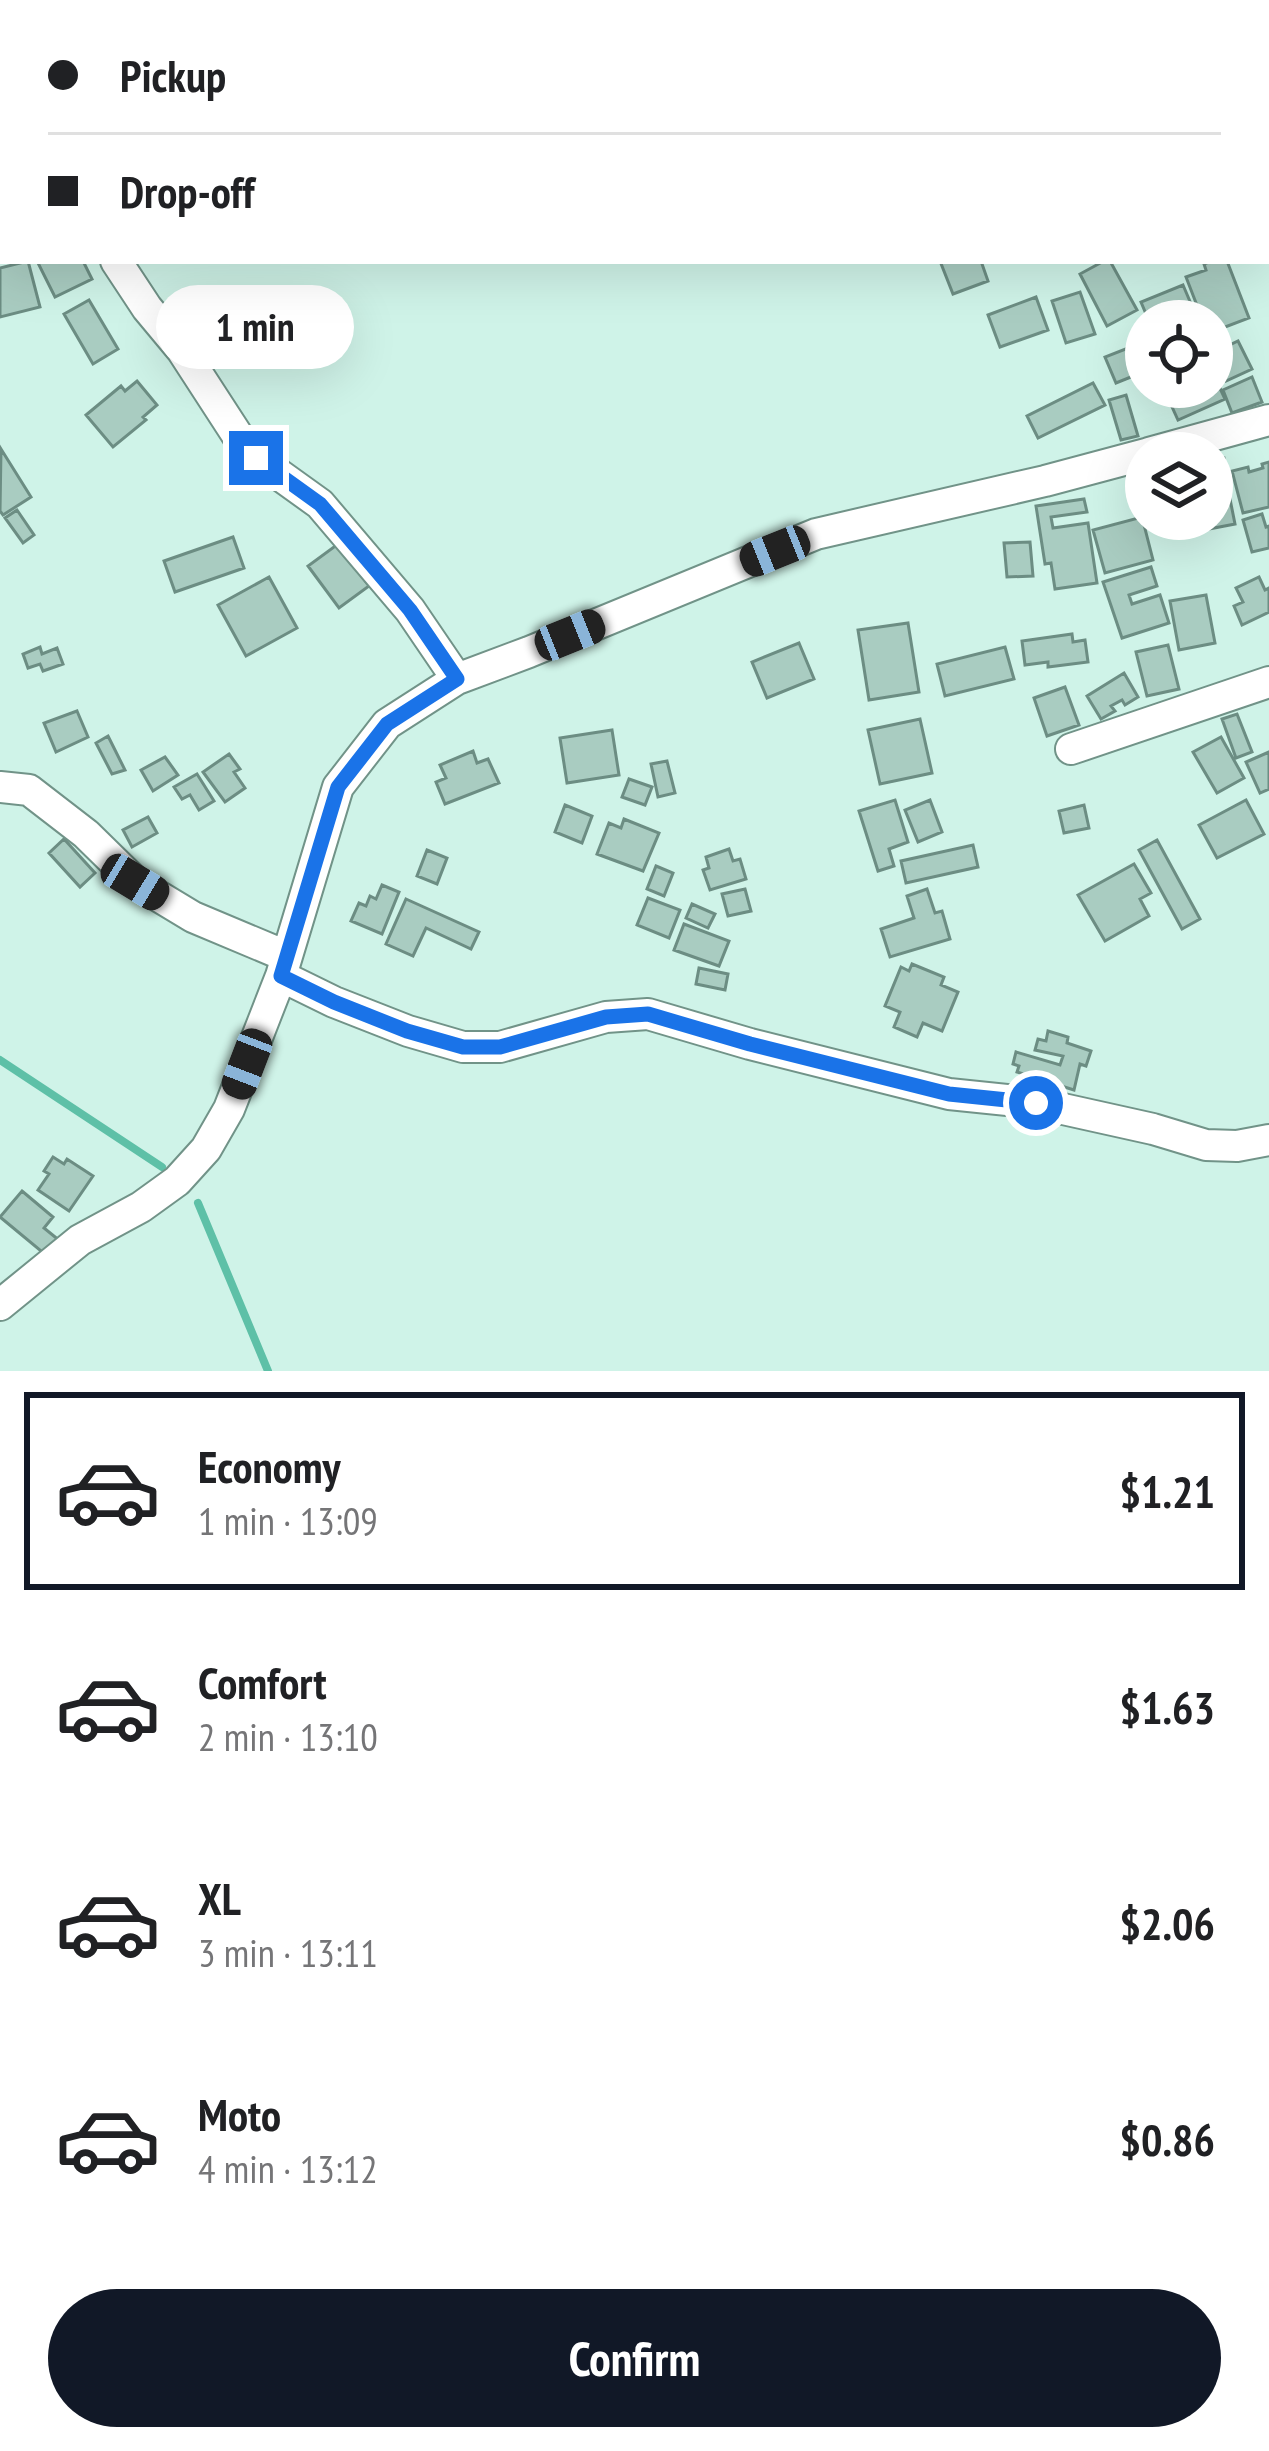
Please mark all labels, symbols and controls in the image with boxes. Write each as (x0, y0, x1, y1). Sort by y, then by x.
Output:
text: Pickup (120, 46, 226, 104)
text: Drop-off (120, 162, 254, 220)
callout: 1 min (157, 284, 355, 368)
map controls (1125, 300, 1233, 540)
button: locate (1125, 300, 1233, 408)
text: 1 min (216, 301, 294, 352)
route end (229, 431, 283, 485)
button: layers (1125, 432, 1233, 540)
car (735, 521, 815, 581)
car (530, 605, 610, 665)
car (95, 848, 175, 916)
car (217, 1024, 277, 1104)
route start (1009, 1076, 1063, 1130)
icon: car (54, 1437, 162, 1545)
text: Economy (198, 1437, 341, 1495)
text: $1.21 (1119, 1462, 1215, 1520)
text: 1 min · 13:09 (198, 1495, 378, 1546)
icon: car (54, 1653, 162, 1761)
text: Comfort (198, 1653, 327, 1711)
text: $1.63 (1119, 1678, 1215, 1736)
text: 2 min · 13:10 (198, 1711, 378, 1762)
icon: car (54, 1869, 162, 1977)
text: XL (198, 1869, 241, 1927)
text: $2.06 (1119, 1894, 1215, 1952)
text: 3 min · 13:11 (198, 1927, 378, 1978)
icon: car (54, 2085, 162, 2193)
text: Moto (198, 2085, 281, 2143)
text: $0.86 (1119, 2110, 1215, 2168)
text: 4 min · 13:12 (198, 2143, 378, 2194)
button: Confirm (48, 2289, 1221, 2427)

